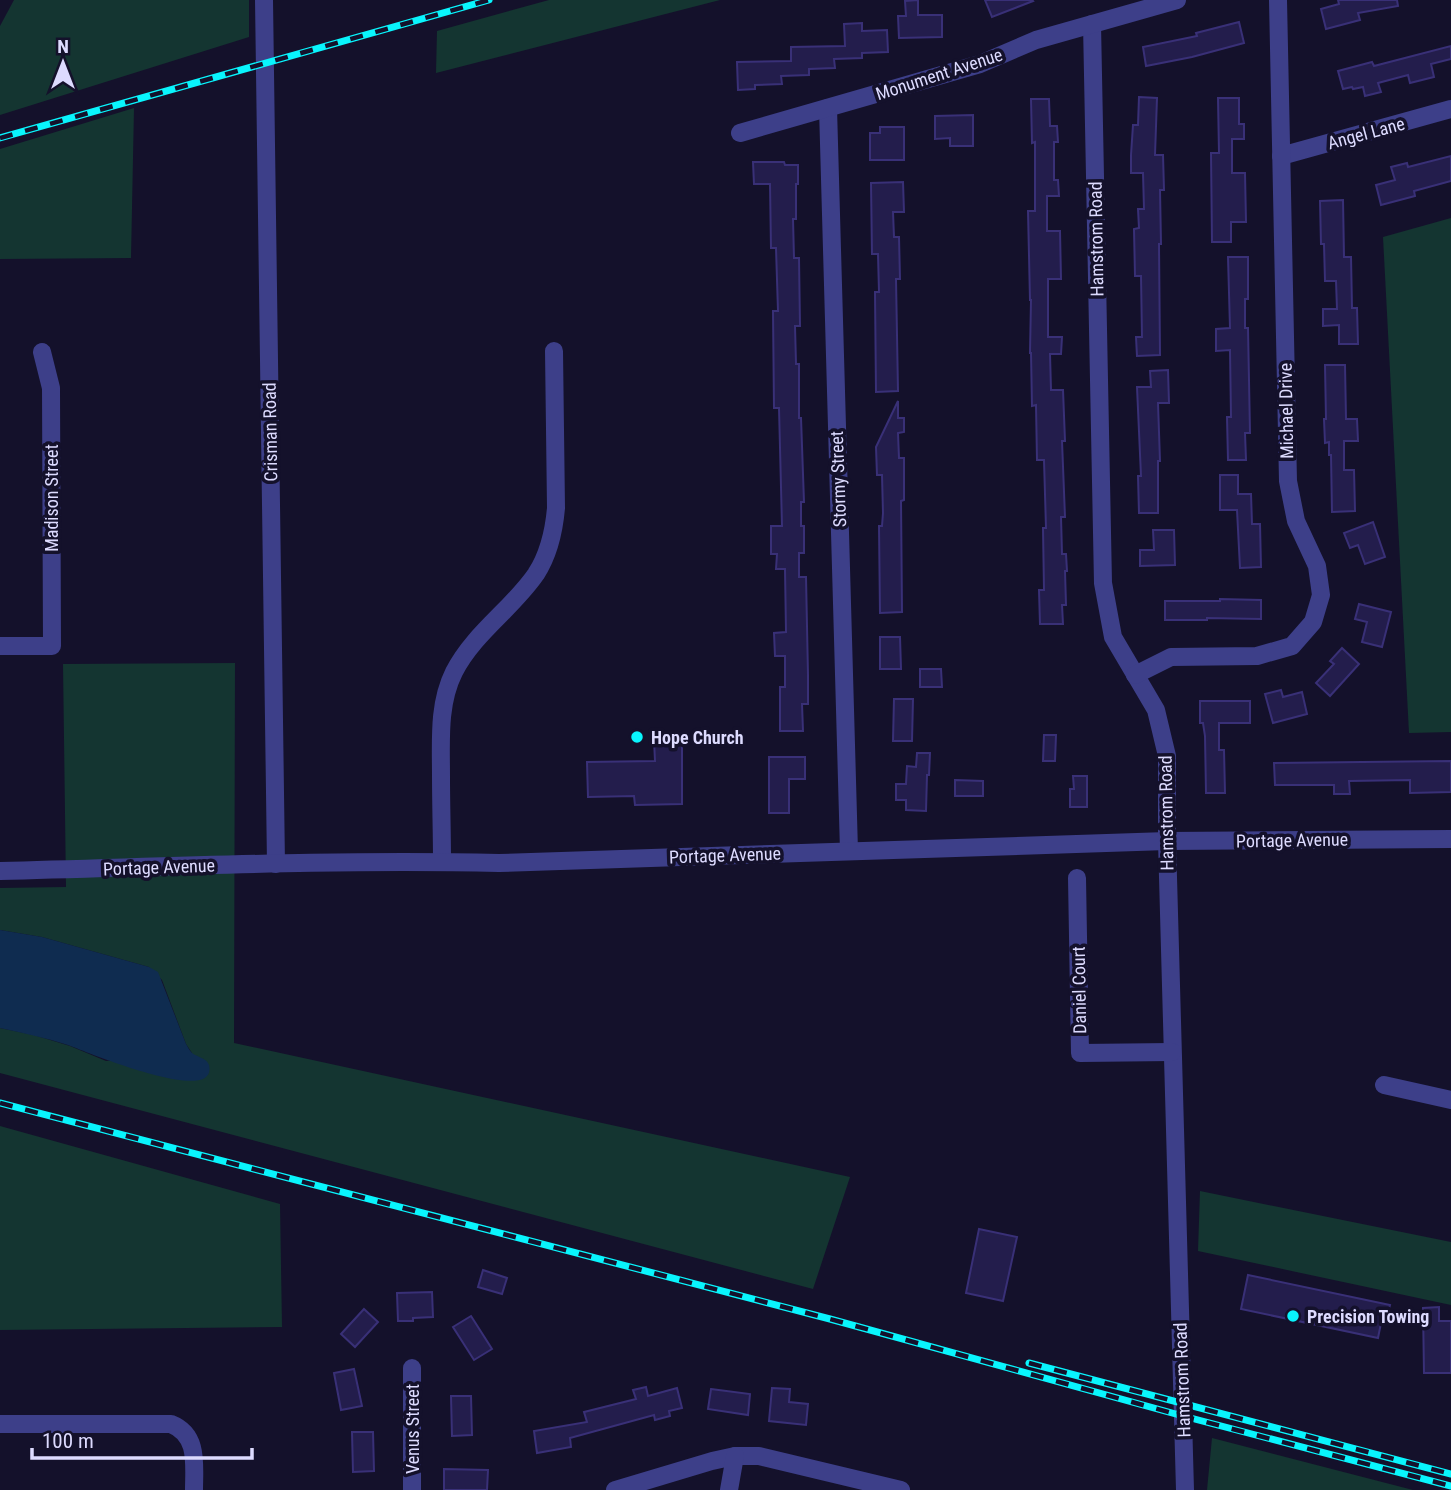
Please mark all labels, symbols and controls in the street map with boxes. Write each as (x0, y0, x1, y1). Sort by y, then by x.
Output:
north arrow (28, 28, 98, 98)
text: N (57, 35, 69, 58)
street label: Monument Avenue (873, 44, 1005, 104)
street label: Angel Lane (1325, 113, 1407, 153)
street label: Hamstrom Road (1084, 181, 1108, 297)
street label: Michael Drive (1275, 363, 1297, 459)
street label: Crisman Road (259, 382, 281, 482)
street label: Stormy Street (826, 430, 850, 528)
street label: Madison Street (41, 444, 62, 552)
place label: Hope Church (651, 727, 744, 748)
marker: Hope Church (629, 729, 645, 745)
street label: Hamstrom Road (1154, 755, 1178, 871)
street label: Portage Avenue (1236, 829, 1348, 851)
street label: Portage Avenue (669, 843, 781, 867)
street label: Portage Avenue (103, 855, 215, 879)
street label: Daniel Court (1068, 946, 1090, 1034)
place label: Precision Towing (1307, 1306, 1429, 1327)
marker: Precision Towing (1285, 1308, 1301, 1324)
street label: Hamstrom Road (1169, 1322, 1195, 1438)
street label: Venus Street (402, 1384, 423, 1474)
scale bar (32, 1416, 252, 1460)
text: 100 m (42, 1429, 94, 1453)

